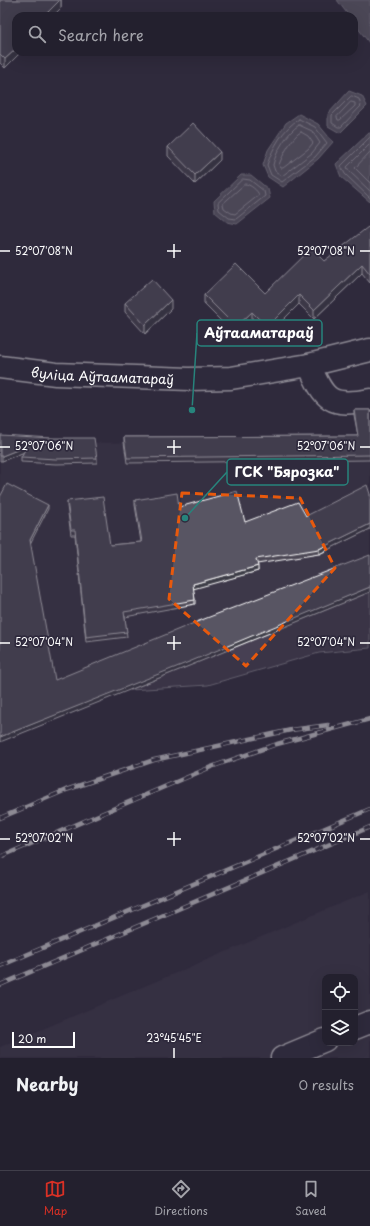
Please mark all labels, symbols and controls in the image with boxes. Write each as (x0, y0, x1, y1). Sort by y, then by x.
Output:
search box (12, 12, 358, 56)
icon: search (26, 23, 48, 45)
text: Search here (58, 23, 144, 46)
text: 52°07'08"N (15, 243, 73, 258)
text: 52°07'08"N (297, 243, 355, 258)
callout: Аўтааматараў (197, 320, 322, 346)
text: Аўтааматараў (204, 322, 314, 343)
street label: вуліца Аўтааматараў (30, 361, 174, 388)
text: 52°07'06"N (15, 438, 73, 453)
text: 52°07'06"N (297, 438, 355, 453)
callout: ГСК "Бярозка" (227, 459, 348, 485)
text: ГСК "Бярозка" (235, 461, 339, 482)
text: 52°07'04"N (15, 634, 73, 649)
text: 52°07'04"N (297, 634, 355, 649)
text: 52°07'02"N (15, 830, 73, 845)
text: 52°07'02"N (297, 830, 355, 845)
map controls (322, 974, 358, 1046)
button: locate (322, 974, 358, 1010)
button: layers (322, 1010, 358, 1046)
scale bar (12, 1030, 75, 1049)
text: 20 m (18, 1030, 46, 1047)
text: 23°45'45"E (146, 1030, 202, 1045)
text: Nearby (16, 1071, 78, 1097)
text: 0 results (299, 1075, 354, 1094)
tab: Map (44, 1178, 67, 1219)
tab: Directions (154, 1178, 208, 1219)
tab: Saved (295, 1178, 326, 1219)

